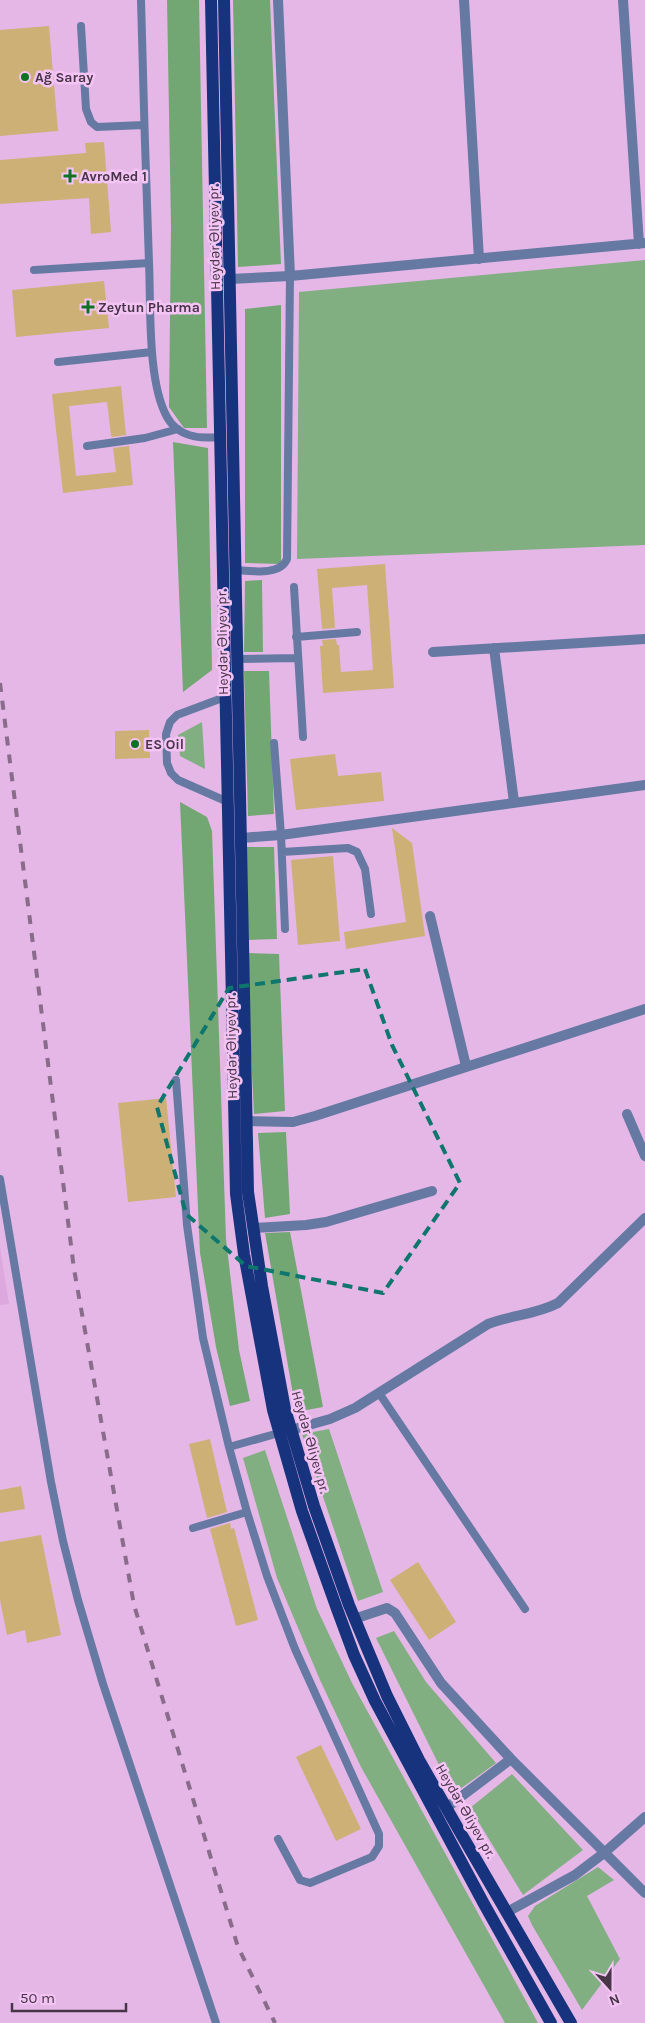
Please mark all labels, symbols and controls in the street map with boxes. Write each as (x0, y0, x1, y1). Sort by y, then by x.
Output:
place label: Ağ Saray (35, 69, 93, 86)
marker: Ağ Saray (19, 71, 31, 83)
place label: AvroMed 1 (81, 168, 147, 185)
marker: AvroMed 1 (63, 169, 77, 183)
street label: Heydər Əliyev pr. (205, 183, 224, 290)
place label: Zeytun Pharma (98, 299, 200, 316)
marker: Zeytun Pharma (82, 301, 94, 313)
street label: Heydər Əliyev pr. (213, 588, 232, 695)
place label: ES Oil (145, 736, 184, 753)
marker: ES Oil (129, 738, 141, 750)
street label: Heydər Əliyev pr. (222, 992, 241, 1099)
street label: Heydər Əliyev pr. (288, 1389, 333, 1496)
street label: Heydər Əliyev pr. (432, 1761, 500, 1862)
north arrow (585, 1963, 635, 2013)
scale bar (12, 1980, 126, 2012)
text: 50 m (20, 1989, 55, 2007)
text: N (607, 1990, 622, 2009)

